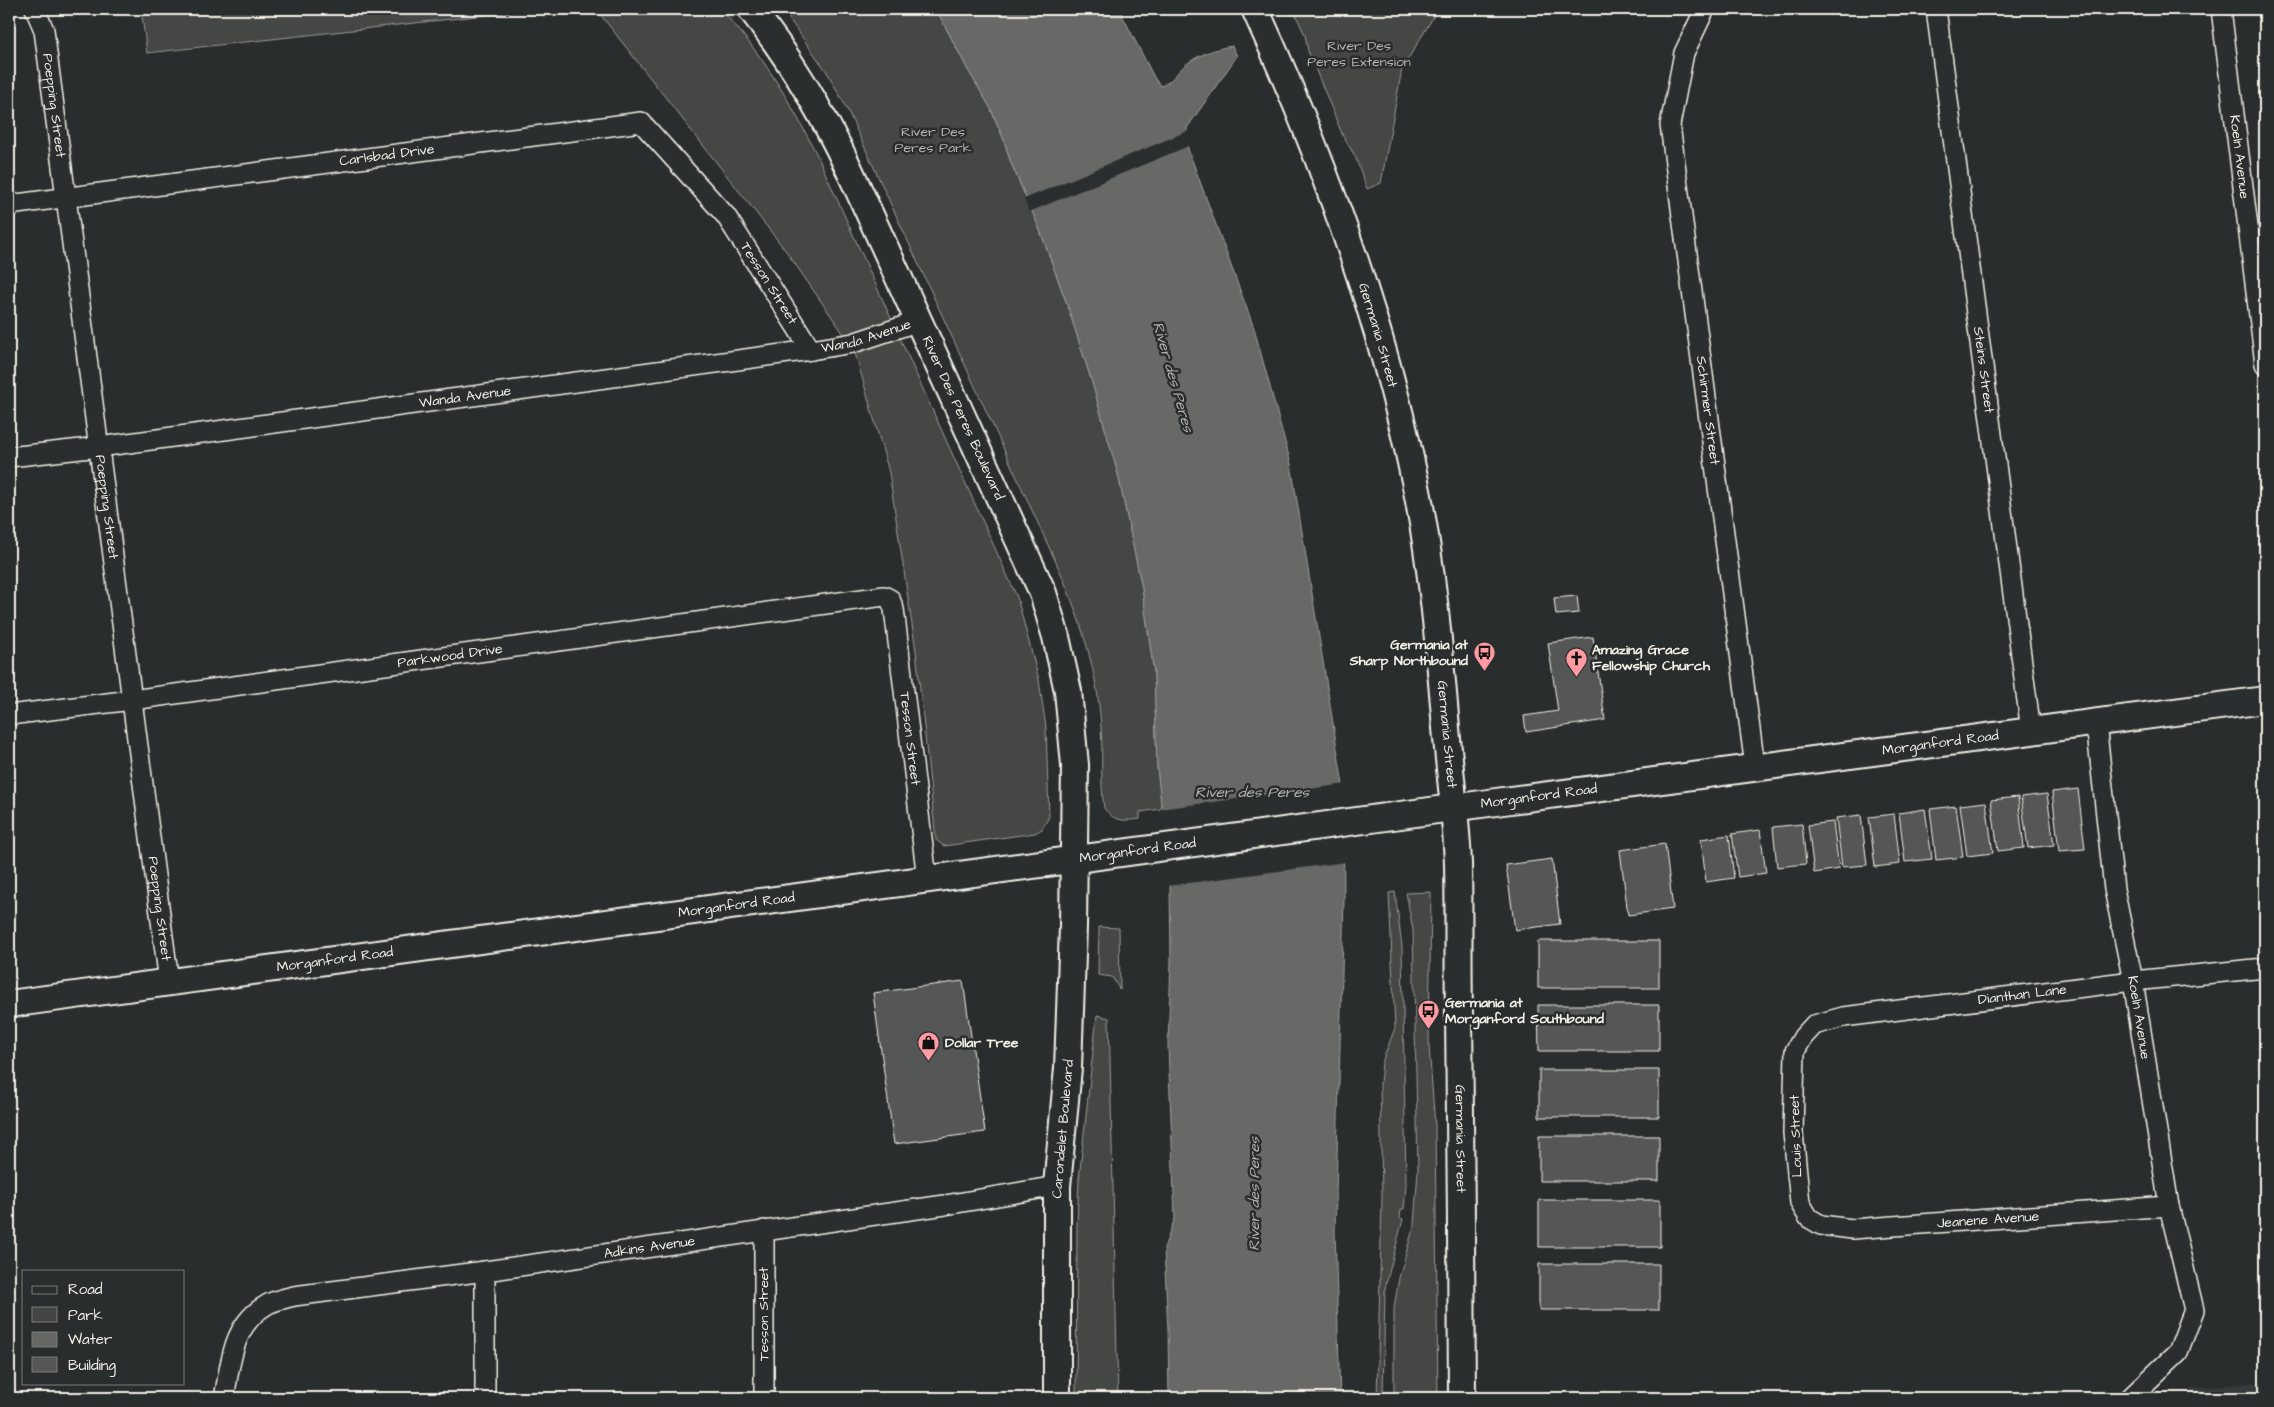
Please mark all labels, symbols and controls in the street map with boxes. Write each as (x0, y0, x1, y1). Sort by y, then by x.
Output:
park label: River Des Peres Extension (1307, 36, 1411, 72)
street label: Poepping Street (37, 52, 71, 159)
street label: Koeln Avenue (2224, 114, 2254, 200)
park label: River Des Peres Park (895, 122, 972, 158)
street label: Carlsbad Drive (338, 139, 436, 172)
street label: Tesson Street (735, 238, 803, 329)
street label: Germania Street (1353, 280, 1403, 390)
street label: Wanda Avenue (820, 314, 914, 358)
water label: River des Peres (1147, 319, 1199, 436)
street label: Steins Street (1968, 325, 1999, 415)
street label: River Des Peres Boulevard (917, 333, 1009, 503)
street label: Schirmer Street (1691, 355, 1725, 466)
street label: Wanda Avenue (418, 381, 513, 413)
street label: Poepping Street (90, 454, 123, 561)
place label: Germania at Sharp Northbound (1349, 635, 1469, 671)
street label: Parkwood Drive (396, 639, 504, 673)
place label: Amazing Grace Fellowship Church (1592, 640, 1711, 676)
bus stop icon: Germania at Sharp Northbound (1472, 641, 1496, 672)
church icon: Amazing Grace Fellowship Church (1564, 646, 1588, 677)
street label: Germania Street (1432, 680, 1462, 790)
street label: Tesson Street (894, 691, 926, 787)
street label: Morganford Road (1881, 725, 2000, 761)
street label: Morganford Road (1479, 779, 1598, 814)
water label: River des Peres (1195, 782, 1311, 803)
street label: Morganford Road (1078, 833, 1197, 868)
street label: Poepping Street (143, 855, 176, 962)
street label: Morganford Road (677, 887, 796, 923)
street label: Morganford Road (275, 942, 395, 978)
street label: Koeln Avenue (2122, 974, 2155, 1061)
street label: Dianthan Lane (1977, 979, 2068, 1010)
place label: Germania at Morganford Southbound (1445, 993, 1605, 1030)
bus stop icon: Germania at Morganford Southbound (1417, 999, 1441, 1030)
shop icon: Dollar Tree (917, 1031, 941, 1062)
place label: Dollar Tree (945, 1033, 1019, 1053)
street label: Carondelet Boulevard (1047, 1059, 1079, 1199)
street label: Germania Street (1450, 1085, 1471, 1193)
street label: Louis Street (1785, 1094, 1807, 1178)
water label: River des Peres (1244, 1135, 1265, 1251)
street label: Jeanene Avenue (1936, 1206, 2040, 1234)
street label: Adkins Avenue (602, 1231, 697, 1264)
street label: Tesson Street (754, 1267, 774, 1361)
legend (22, 1270, 185, 1384)
text: Road (68, 1279, 103, 1300)
text: Park (68, 1305, 103, 1326)
text: Water (68, 1329, 112, 1350)
text: Building (68, 1355, 116, 1377)

